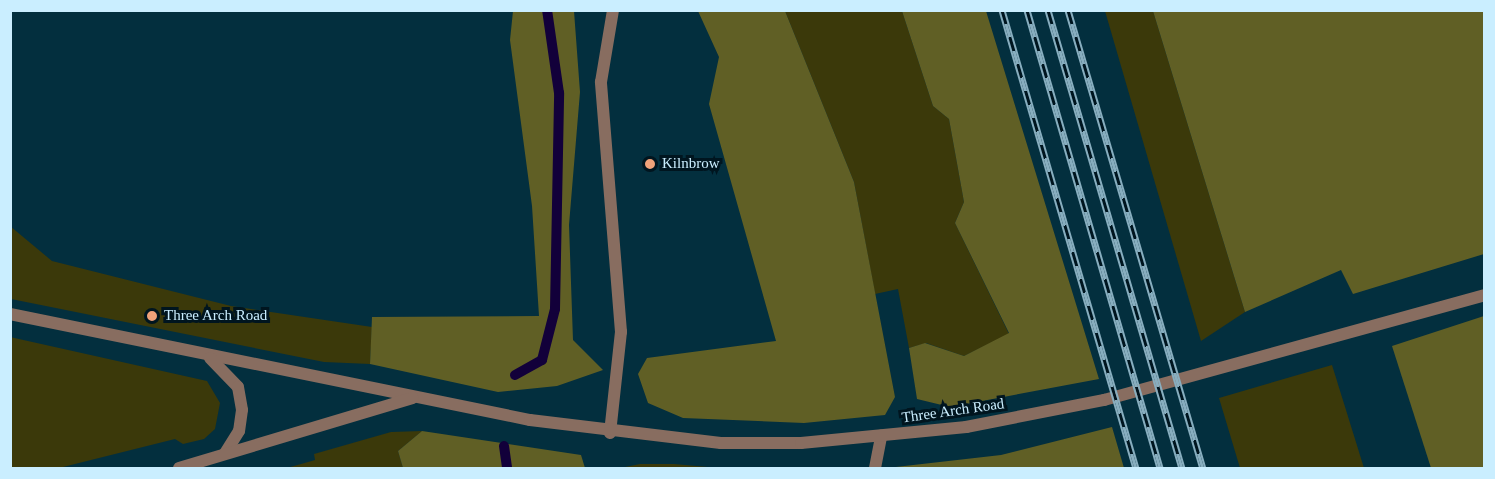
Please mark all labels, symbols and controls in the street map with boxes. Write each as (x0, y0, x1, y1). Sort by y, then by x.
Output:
place label: Kilnbrow (662, 155, 719, 173)
marker: Kilnbrow (643, 157, 657, 171)
place label: Three Arch Road (164, 307, 268, 325)
marker: Three Arch Road (145, 309, 159, 323)
street label: Three Arch Road (900, 395, 1006, 427)

